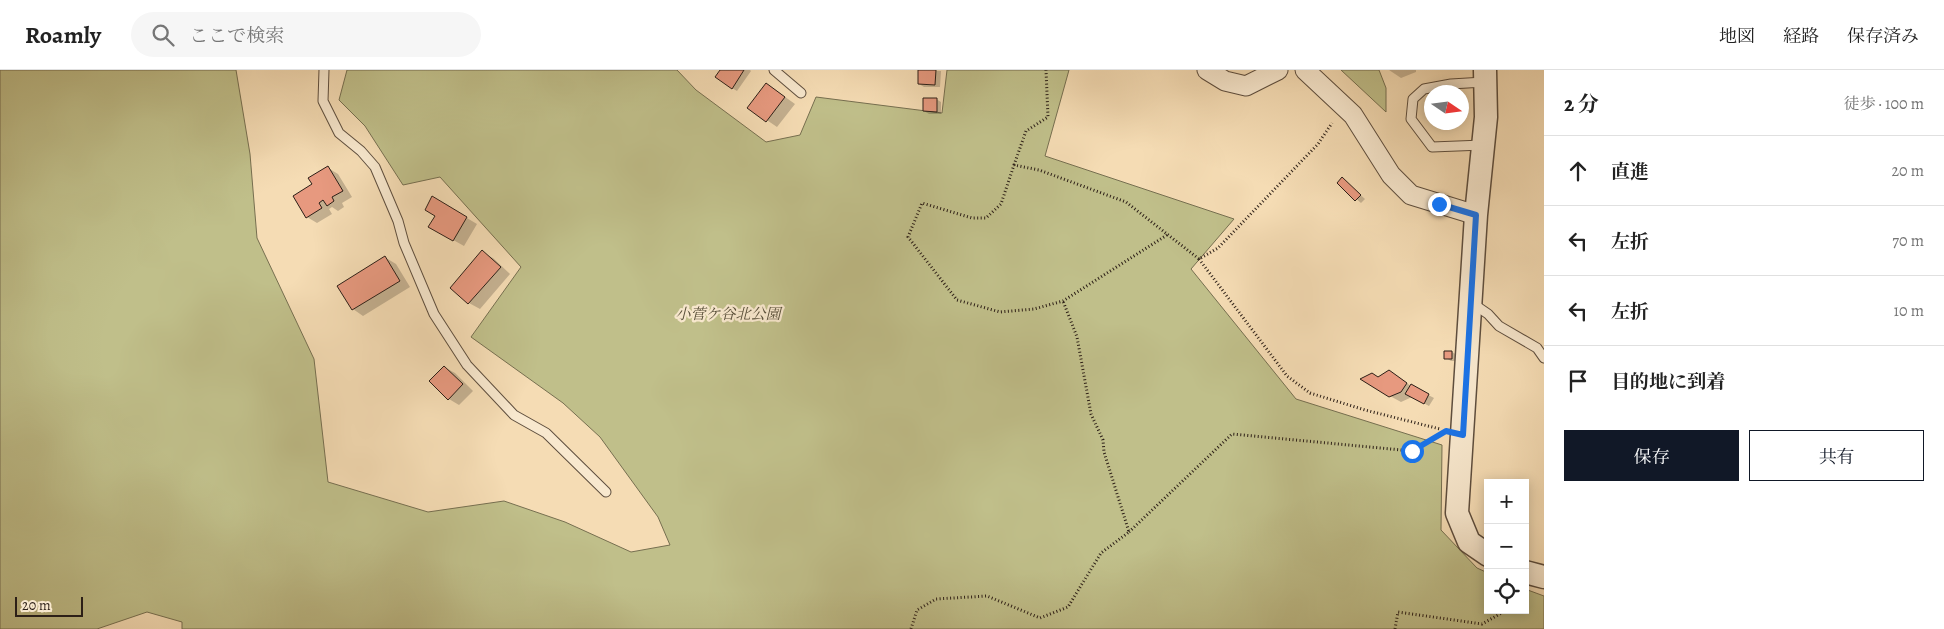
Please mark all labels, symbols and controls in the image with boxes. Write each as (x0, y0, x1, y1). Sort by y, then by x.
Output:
search box (131, 12, 481, 57)
text: Roamly (25, 19, 101, 51)
icon: search (149, 21, 177, 49)
text: ここで検索 (189, 23, 284, 49)
text: 地図 (1719, 24, 1755, 48)
text: 経路 (1783, 24, 1819, 48)
text: 保存済み (1847, 24, 1919, 48)
north arrow (1424, 85, 1469, 130)
text: 2 分 (1564, 90, 1599, 118)
text: 徒歩 · 100 m (1843, 93, 1924, 115)
icon: ahead (1564, 157, 1592, 185)
text: 直進 (1611, 159, 1649, 185)
text: 20 m (1891, 160, 1924, 182)
route end (1428, 193, 1451, 216)
icon: left (1564, 227, 1592, 255)
text: 左折 (1611, 229, 1649, 255)
text: 70 m (1892, 230, 1924, 252)
icon: left (1564, 297, 1592, 325)
text: 左折 (1611, 299, 1649, 325)
text: 10 m (1894, 300, 1924, 322)
park label: 小菅ケ谷北公園 (675, 304, 783, 324)
icon: arrive (1564, 367, 1592, 395)
text: 目的地に到着 (1611, 369, 1725, 395)
button: 保存 (1564, 430, 1739, 481)
button: 共有 (1749, 430, 1924, 481)
route start (1401, 440, 1424, 463)
map controls (1484, 479, 1529, 614)
button: + (1484, 479, 1529, 524)
button: − (1484, 524, 1529, 569)
button: locate (1484, 569, 1529, 614)
scale bar (15, 594, 82, 617)
text: 20 m (22, 596, 51, 615)

